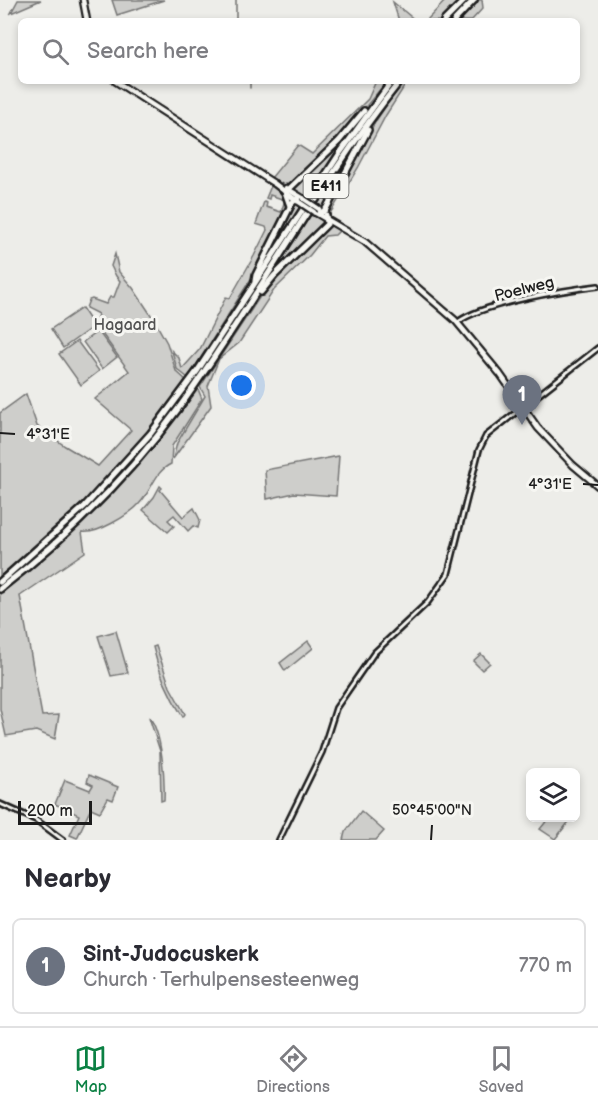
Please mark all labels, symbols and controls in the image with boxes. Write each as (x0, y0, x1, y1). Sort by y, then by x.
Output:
search box (18, 18, 580, 84)
icon: search (39, 35, 72, 68)
text: Search here (87, 38, 209, 65)
road number: E411 (304, 174, 348, 198)
street label: Poelweg (493, 273, 556, 306)
park label: Hagaard (94, 316, 156, 335)
your location (227, 371, 256, 400)
pin: 1 (502, 376, 542, 425)
text: 4°31'E (26, 425, 70, 444)
text: 4°31'E (528, 475, 572, 494)
map controls (526, 768, 580, 822)
button: layers (526, 768, 580, 822)
scale bar (18, 798, 92, 826)
text: 50°45'00"N (392, 801, 472, 820)
text: 200 m (27, 802, 73, 821)
text: Nearby (24, 864, 111, 895)
text: Sint-Judocuskerk (83, 941, 259, 968)
text: 1 (41, 954, 50, 978)
text: 770 m (519, 954, 572, 978)
text: Church · Terhulpensesteenweg (83, 968, 359, 992)
tab: Map (74, 1042, 107, 1097)
tab: Directions (256, 1042, 330, 1097)
tab: Saved (479, 1042, 524, 1097)

